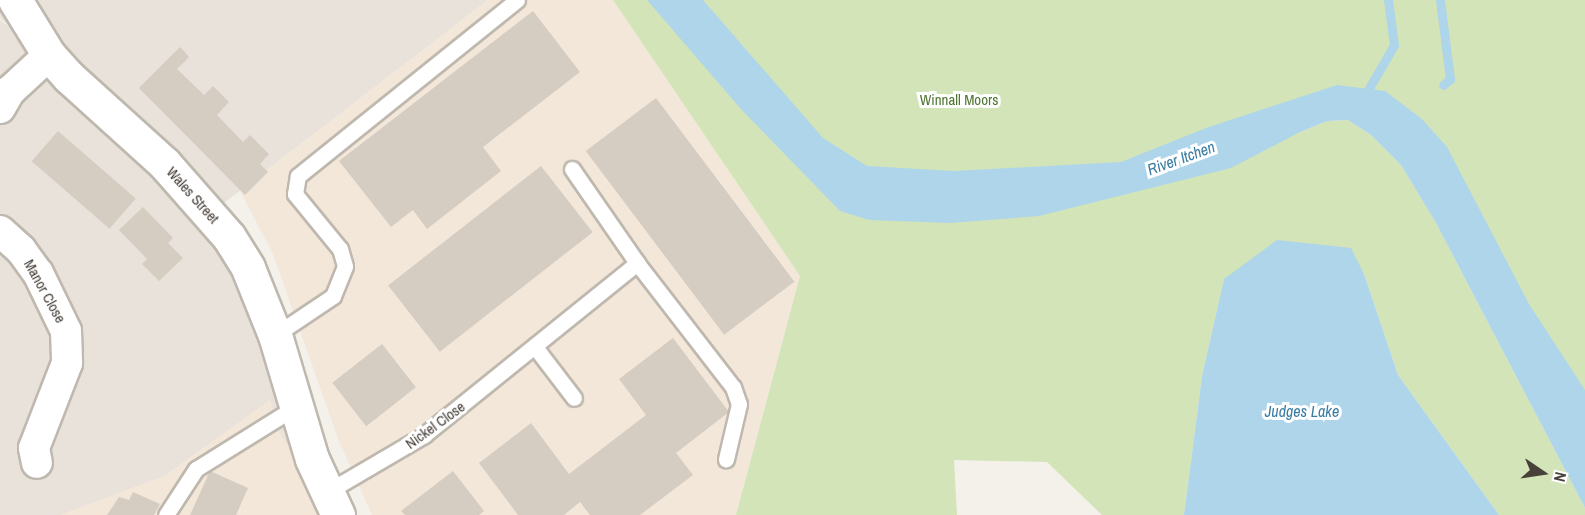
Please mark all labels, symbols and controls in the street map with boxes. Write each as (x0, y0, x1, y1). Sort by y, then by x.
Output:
park label: Winnall Moors (920, 91, 998, 109)
water label: River Itchen (1144, 137, 1218, 179)
street label: Wales Street (163, 163, 223, 227)
street label: Manor Close (20, 256, 70, 326)
street label: Nickel Close (402, 397, 468, 453)
water label: Judges Lake (1265, 401, 1339, 421)
north arrow (1513, 443, 1573, 503)
text: N (1549, 470, 1572, 484)

